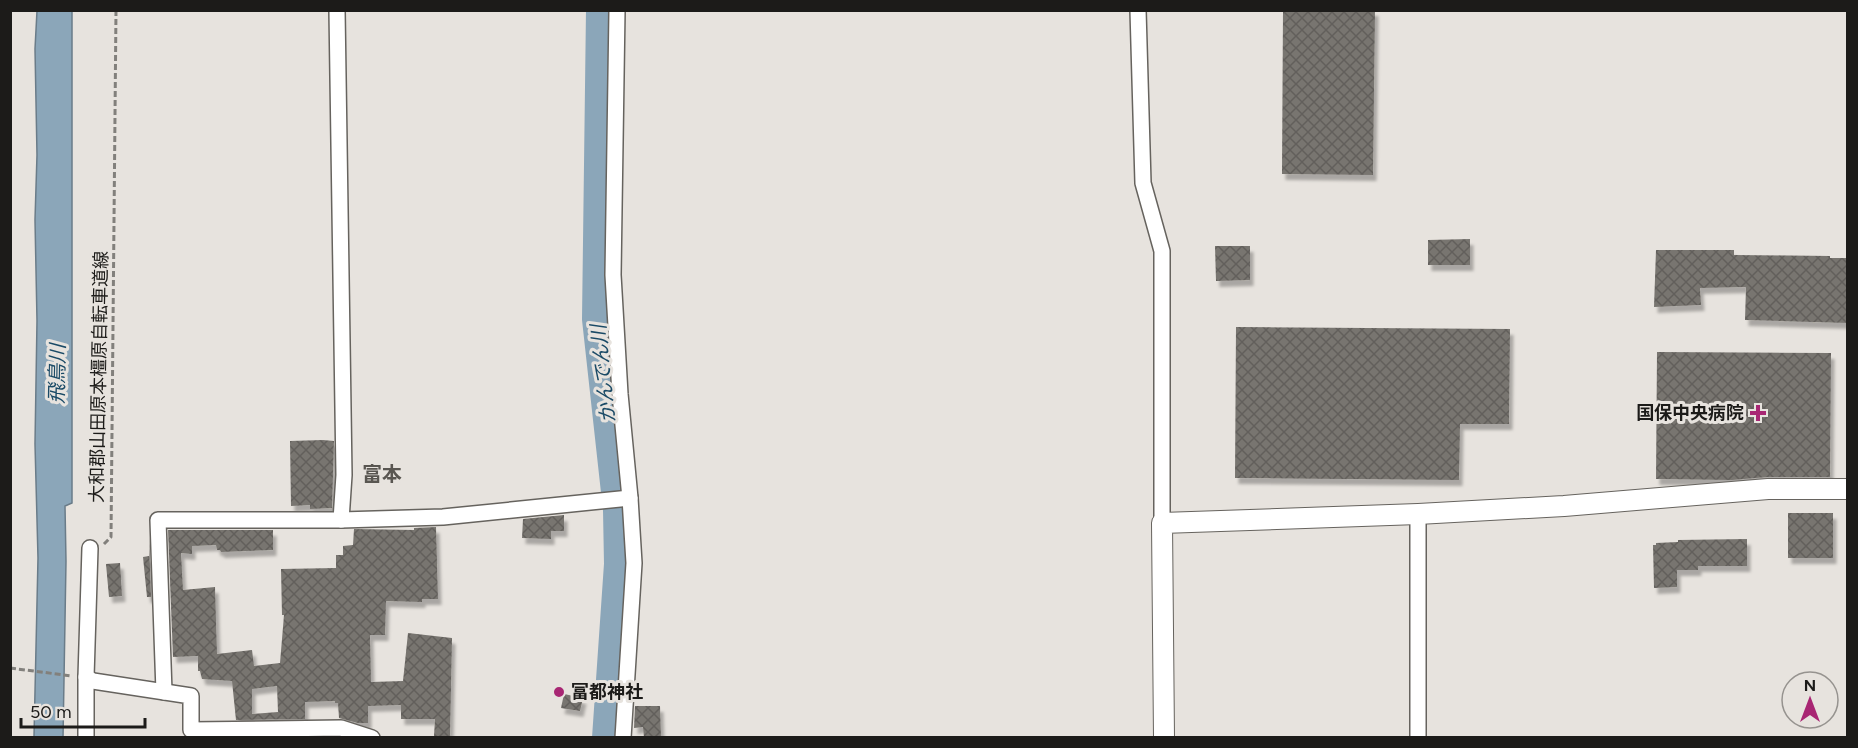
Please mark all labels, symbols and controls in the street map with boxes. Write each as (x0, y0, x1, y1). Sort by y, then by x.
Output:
street label: 大和郡山田原本橿原自転車道線 (86, 251, 112, 503)
water label: かんでん川 (586, 322, 620, 424)
water label: 飛鳥川 (44, 342, 70, 404)
place label: 国保中央病院 (1636, 402, 1744, 424)
marker: 国保中央病院 (1749, 404, 1767, 422)
district label: 富本 (362, 462, 402, 486)
north arrow (1780, 670, 1840, 730)
text: N (1804, 676, 1816, 695)
place label: 富都神社 (571, 681, 643, 703)
marker: 富都神社 (552, 685, 566, 699)
scale bar (21, 691, 146, 729)
text: 50 m (30, 701, 72, 723)

